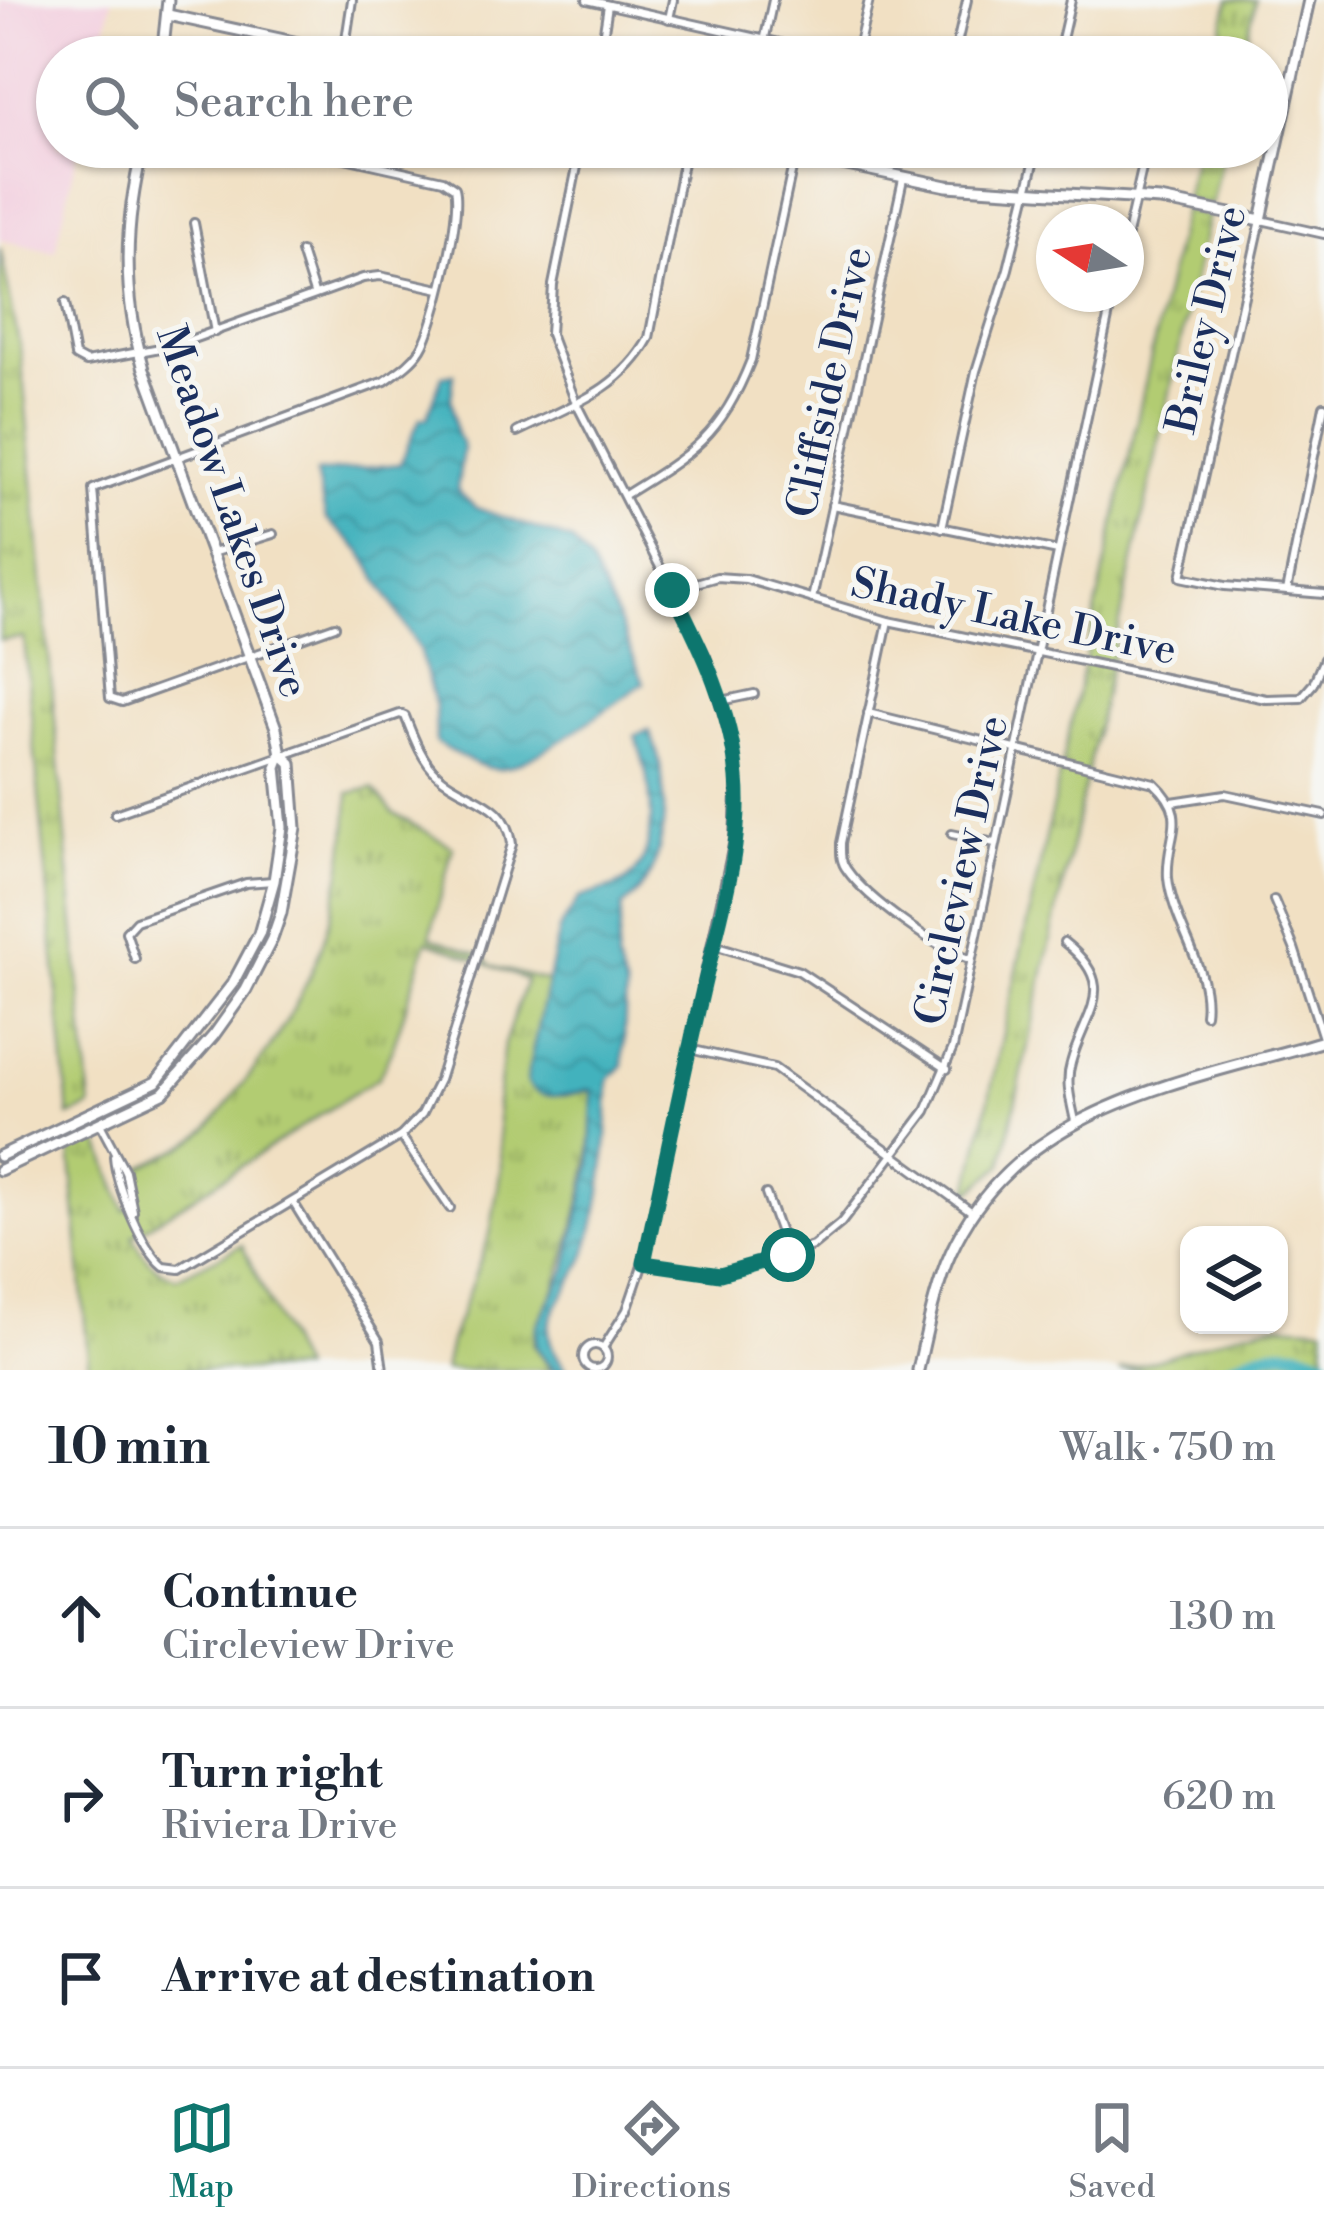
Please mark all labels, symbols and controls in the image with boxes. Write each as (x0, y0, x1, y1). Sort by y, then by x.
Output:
search box (36, 36, 1288, 168)
icon: search (78, 69, 144, 135)
text: Search here (174, 74, 414, 131)
street label: Briley Drive (1155, 201, 1260, 440)
north arrow (1036, 204, 1144, 312)
street label: Cliffside Drive (776, 242, 885, 523)
street label: Meadow Lakes Drive (143, 319, 320, 705)
street label: Shady Lake Drive (846, 557, 1181, 679)
route end (645, 563, 699, 617)
street label: Circleview Drive (904, 711, 1021, 1030)
map controls (1180, 1226, 1288, 1334)
button: layers (1180, 1226, 1288, 1334)
route start (761, 1228, 815, 1282)
text: 10 min (48, 1416, 210, 1480)
text: Walk · 750 m (1061, 1424, 1276, 1473)
text: Continue (162, 1565, 358, 1622)
icon: ahead (48, 1585, 114, 1651)
text: 130 m (1170, 1593, 1276, 1642)
text: Circleview Drive (162, 1622, 455, 1671)
text: Turn right (162, 1745, 383, 1802)
icon: right (48, 1765, 114, 1831)
text: 620 m (1162, 1773, 1276, 1822)
text: Riviera Drive (162, 1802, 398, 1851)
icon: arrive (48, 1945, 114, 2011)
text: Arrive at destination (162, 1949, 595, 2006)
tab: Map (169, 2095, 235, 2208)
tab: Directions (572, 2095, 731, 2208)
tab: Saved (1069, 2095, 1155, 2208)

